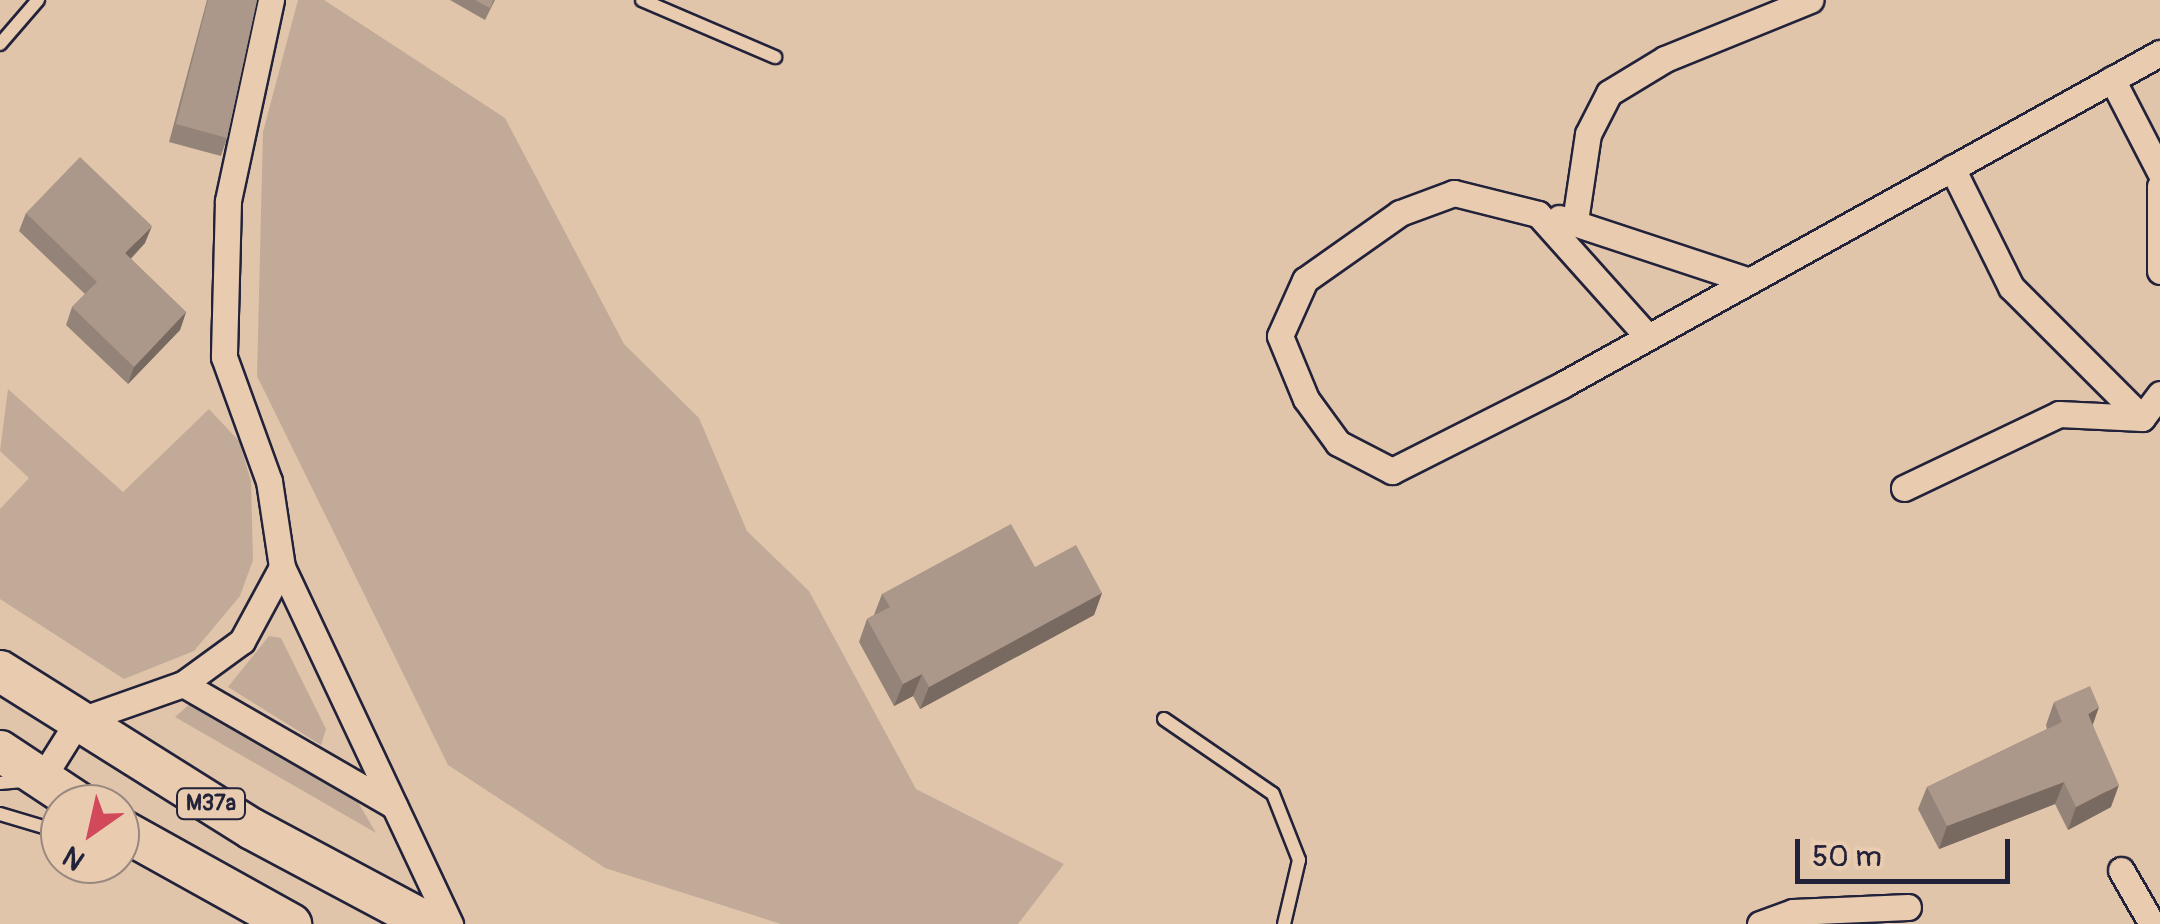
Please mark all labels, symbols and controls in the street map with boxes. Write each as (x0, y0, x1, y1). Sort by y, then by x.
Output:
north arrow (40, 784, 140, 884)
road number: M37a (176, 787, 246, 821)
scale bar (1800, 819, 2015, 881)
text: N (56, 838, 92, 877)
text: 50 m (1812, 838, 1882, 875)

